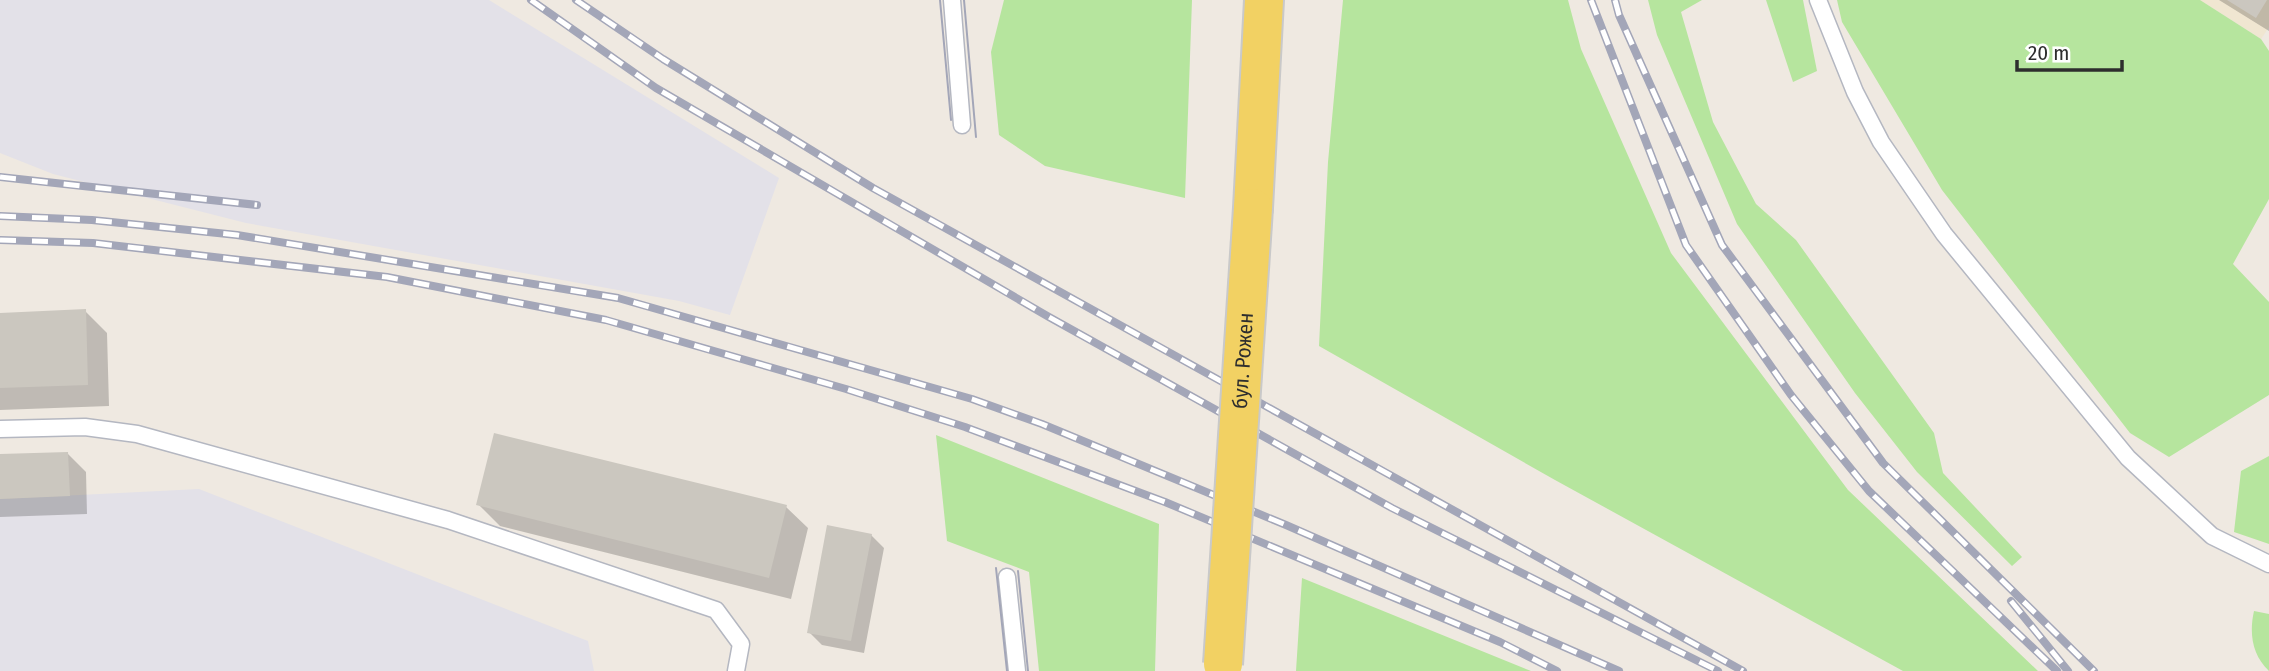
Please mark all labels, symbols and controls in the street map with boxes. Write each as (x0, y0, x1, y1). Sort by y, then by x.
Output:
scale bar (2017, 28, 2122, 72)
text: 20 m (2028, 40, 2069, 66)
street label: бул. Рожен (1227, 312, 1259, 410)

